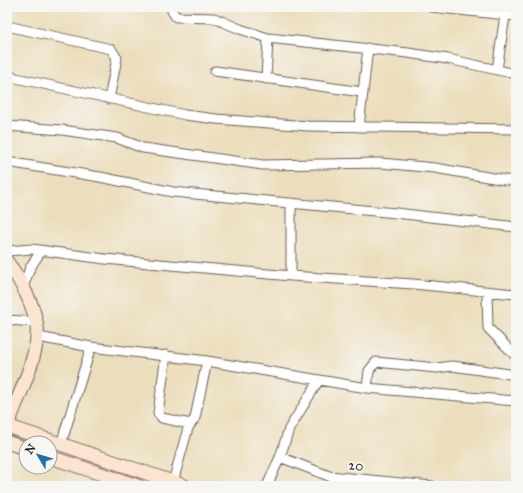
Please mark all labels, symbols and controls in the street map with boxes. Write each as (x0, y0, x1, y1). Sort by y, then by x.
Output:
north arrow (18, 435, 58, 475)
text: N (23, 441, 39, 457)
street label: 20 (348, 456, 364, 475)

